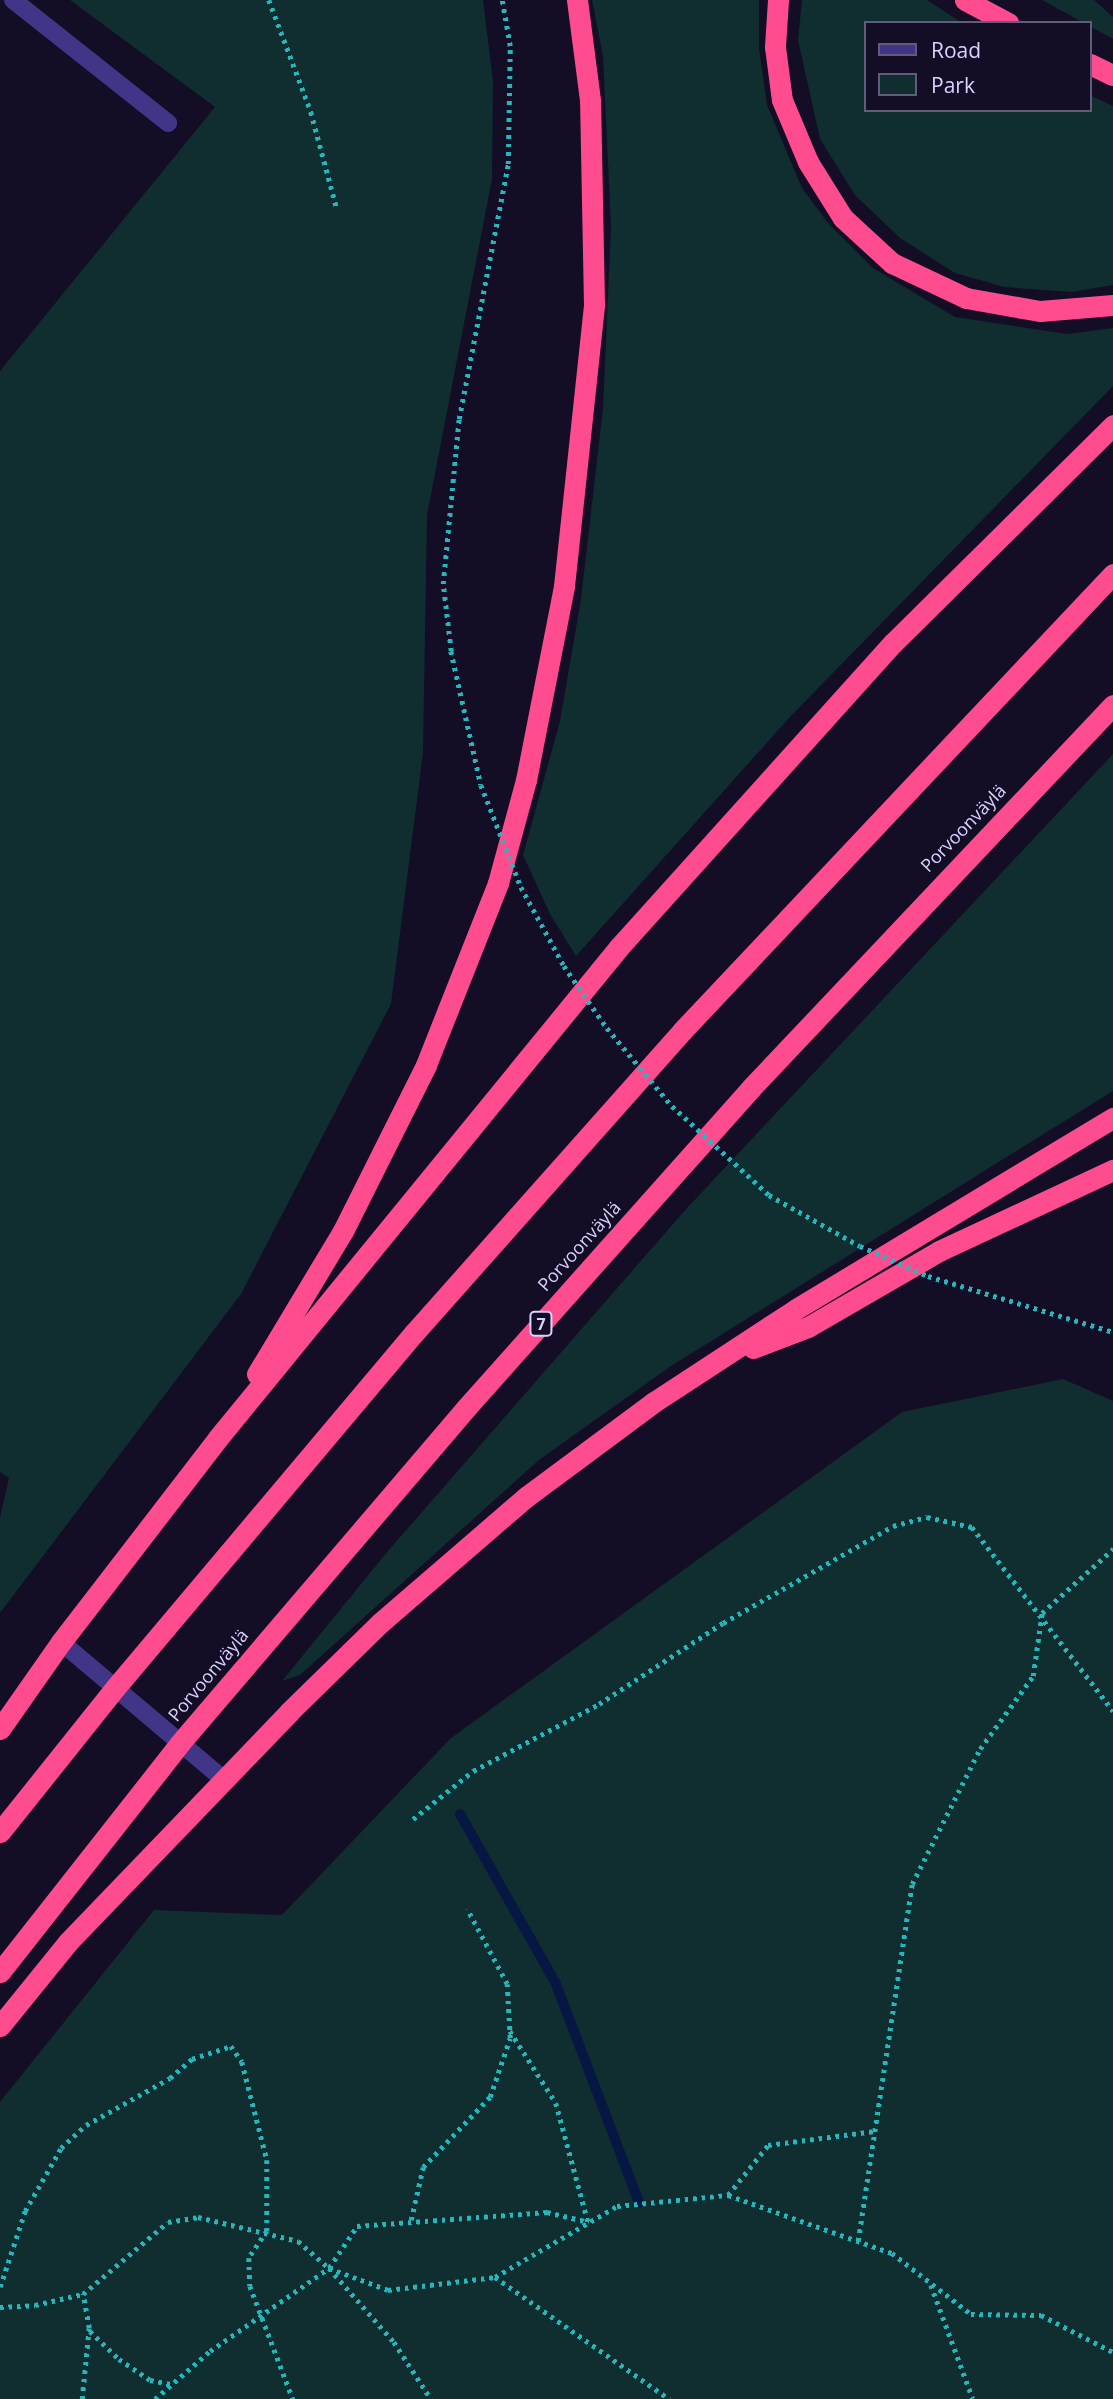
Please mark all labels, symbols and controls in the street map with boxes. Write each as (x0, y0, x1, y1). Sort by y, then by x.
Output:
legend (864, 21, 1092, 112)
text: Road (931, 36, 981, 64)
text: Park (931, 71, 975, 99)
street label: Porvoonväylä (916, 780, 1010, 876)
street label: Porvoonväylä (533, 1197, 625, 1295)
road number: 7 (529, 1312, 553, 1336)
street label: Porvoonväylä (163, 1625, 253, 1725)

